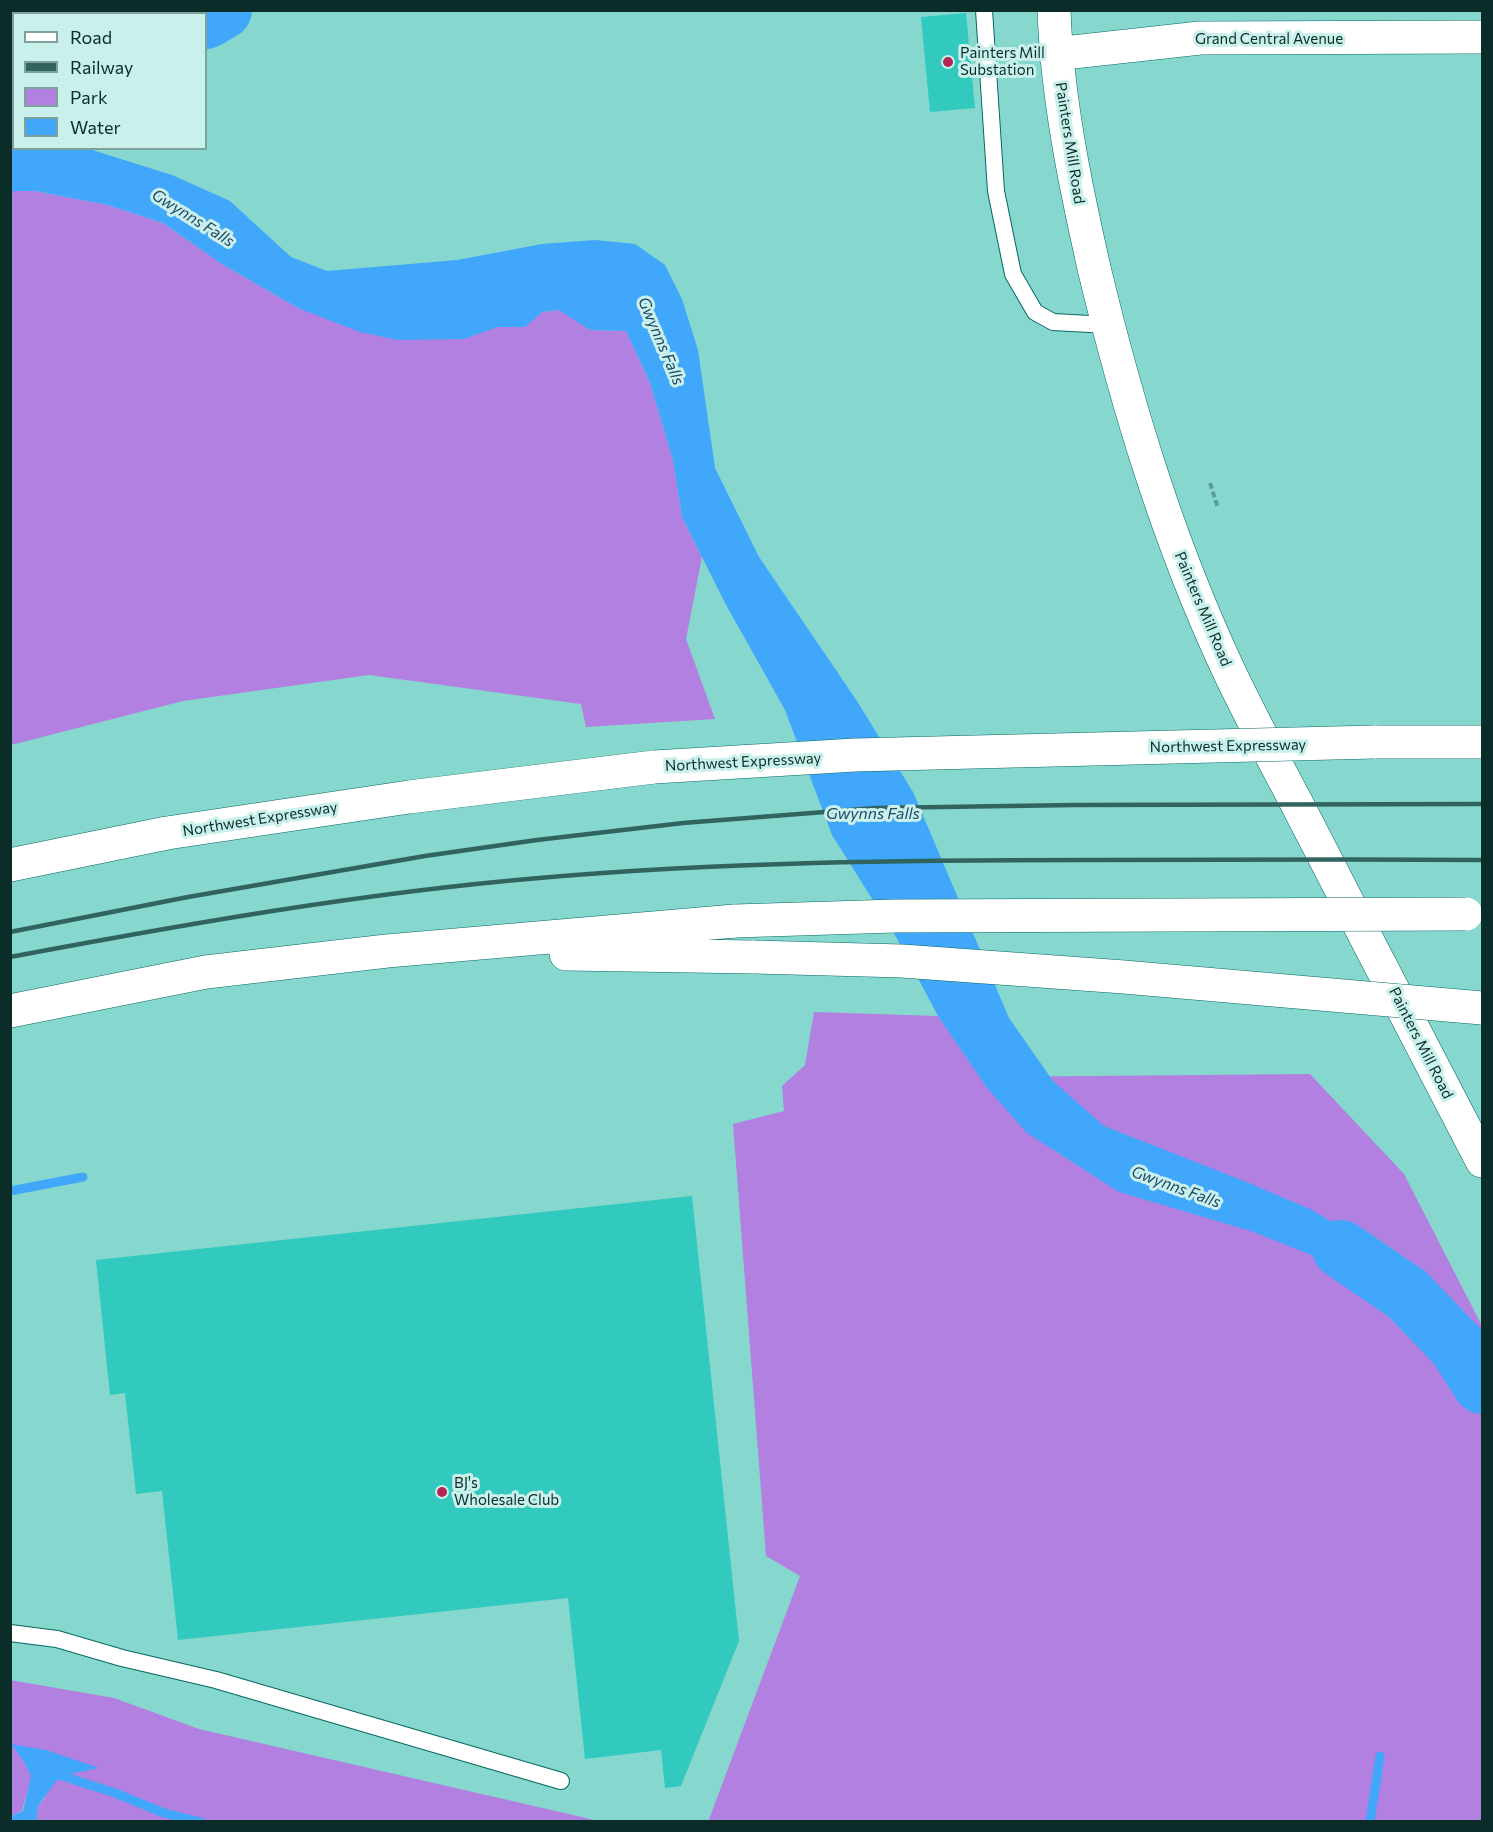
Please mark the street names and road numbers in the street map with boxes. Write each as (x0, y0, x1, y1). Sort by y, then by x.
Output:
street label: Grand Central Avenue (1195, 30, 1343, 48)
street label: Painters Mill Road (1052, 81, 1088, 205)
street label: Painters Mill Road (1171, 549, 1235, 669)
street label: Northwest Expressway (1150, 736, 1306, 756)
street label: Northwest Expressway (664, 749, 822, 775)
street label: Northwest Expressway (181, 798, 339, 840)
street label: Painters Mill Road (1385, 984, 1457, 1102)

